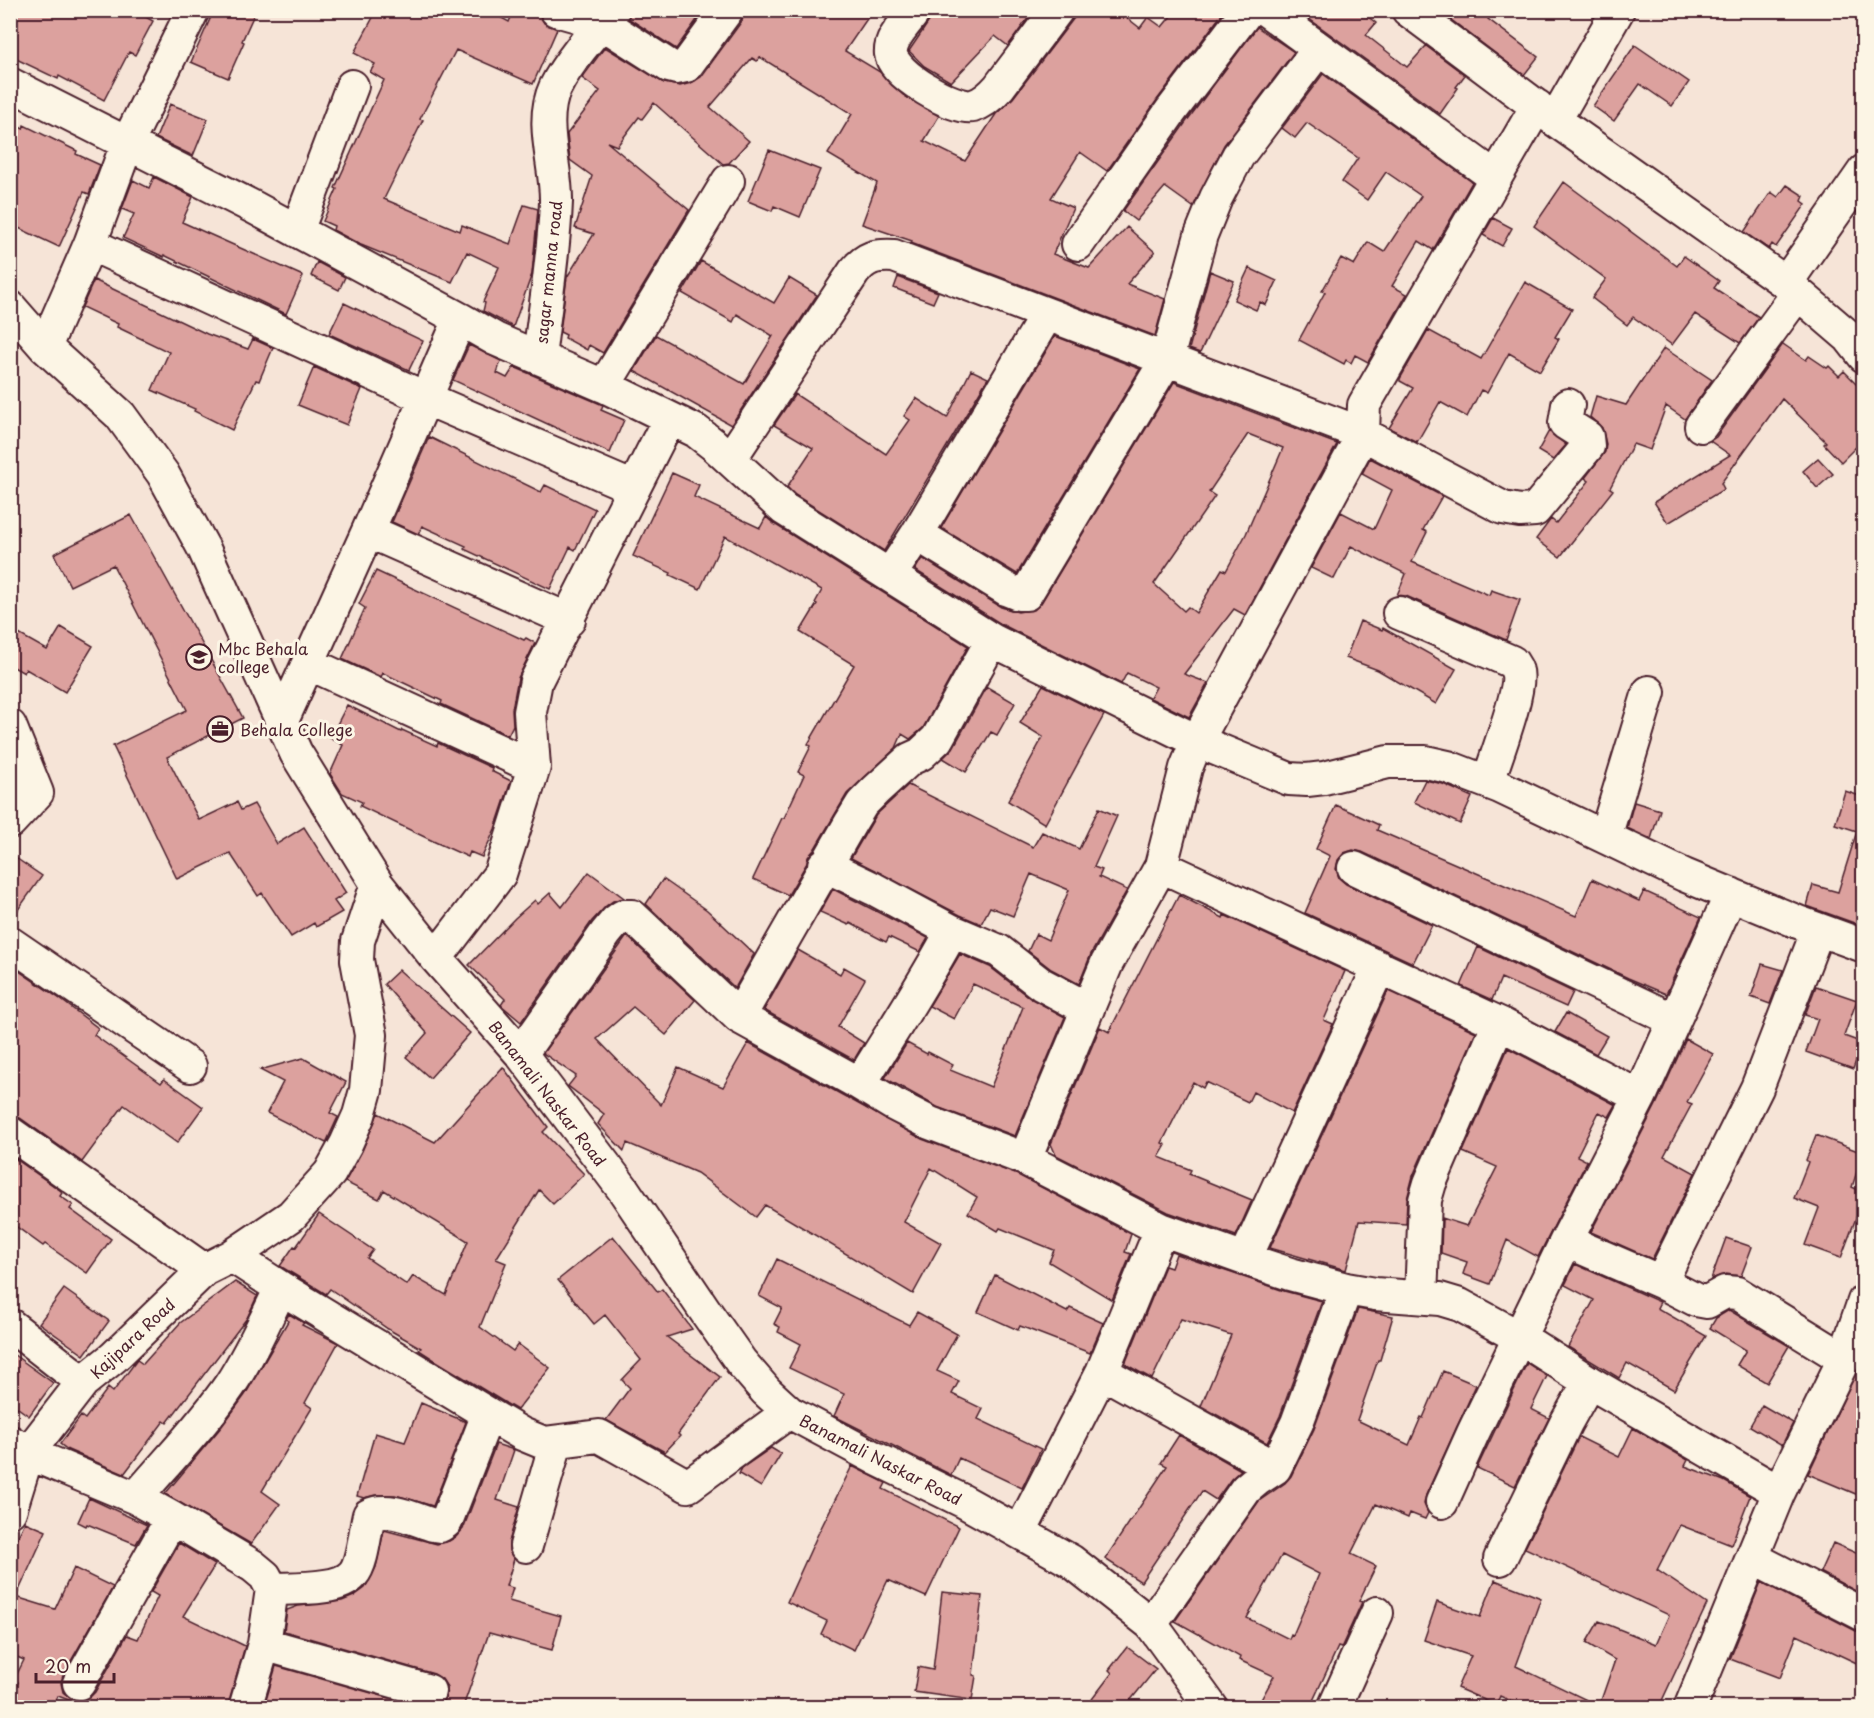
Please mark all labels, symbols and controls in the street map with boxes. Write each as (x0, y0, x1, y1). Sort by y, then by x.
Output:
street label: sagar manna road (529, 199, 567, 345)
place label: Mbc Behala college (218, 636, 308, 678)
school or university icon: Mbc Behala college (184, 642, 214, 672)
office icon: Behala College (205, 714, 235, 744)
place label: Behala College (240, 717, 353, 741)
street label: Banamali Naskar Road (483, 1015, 613, 1171)
street label: Kajipara Road (84, 1292, 180, 1384)
street label: Banamali Naskar Road (796, 1408, 966, 1510)
scale bar (36, 1646, 114, 1684)
text: 20 m (45, 1652, 91, 1679)

